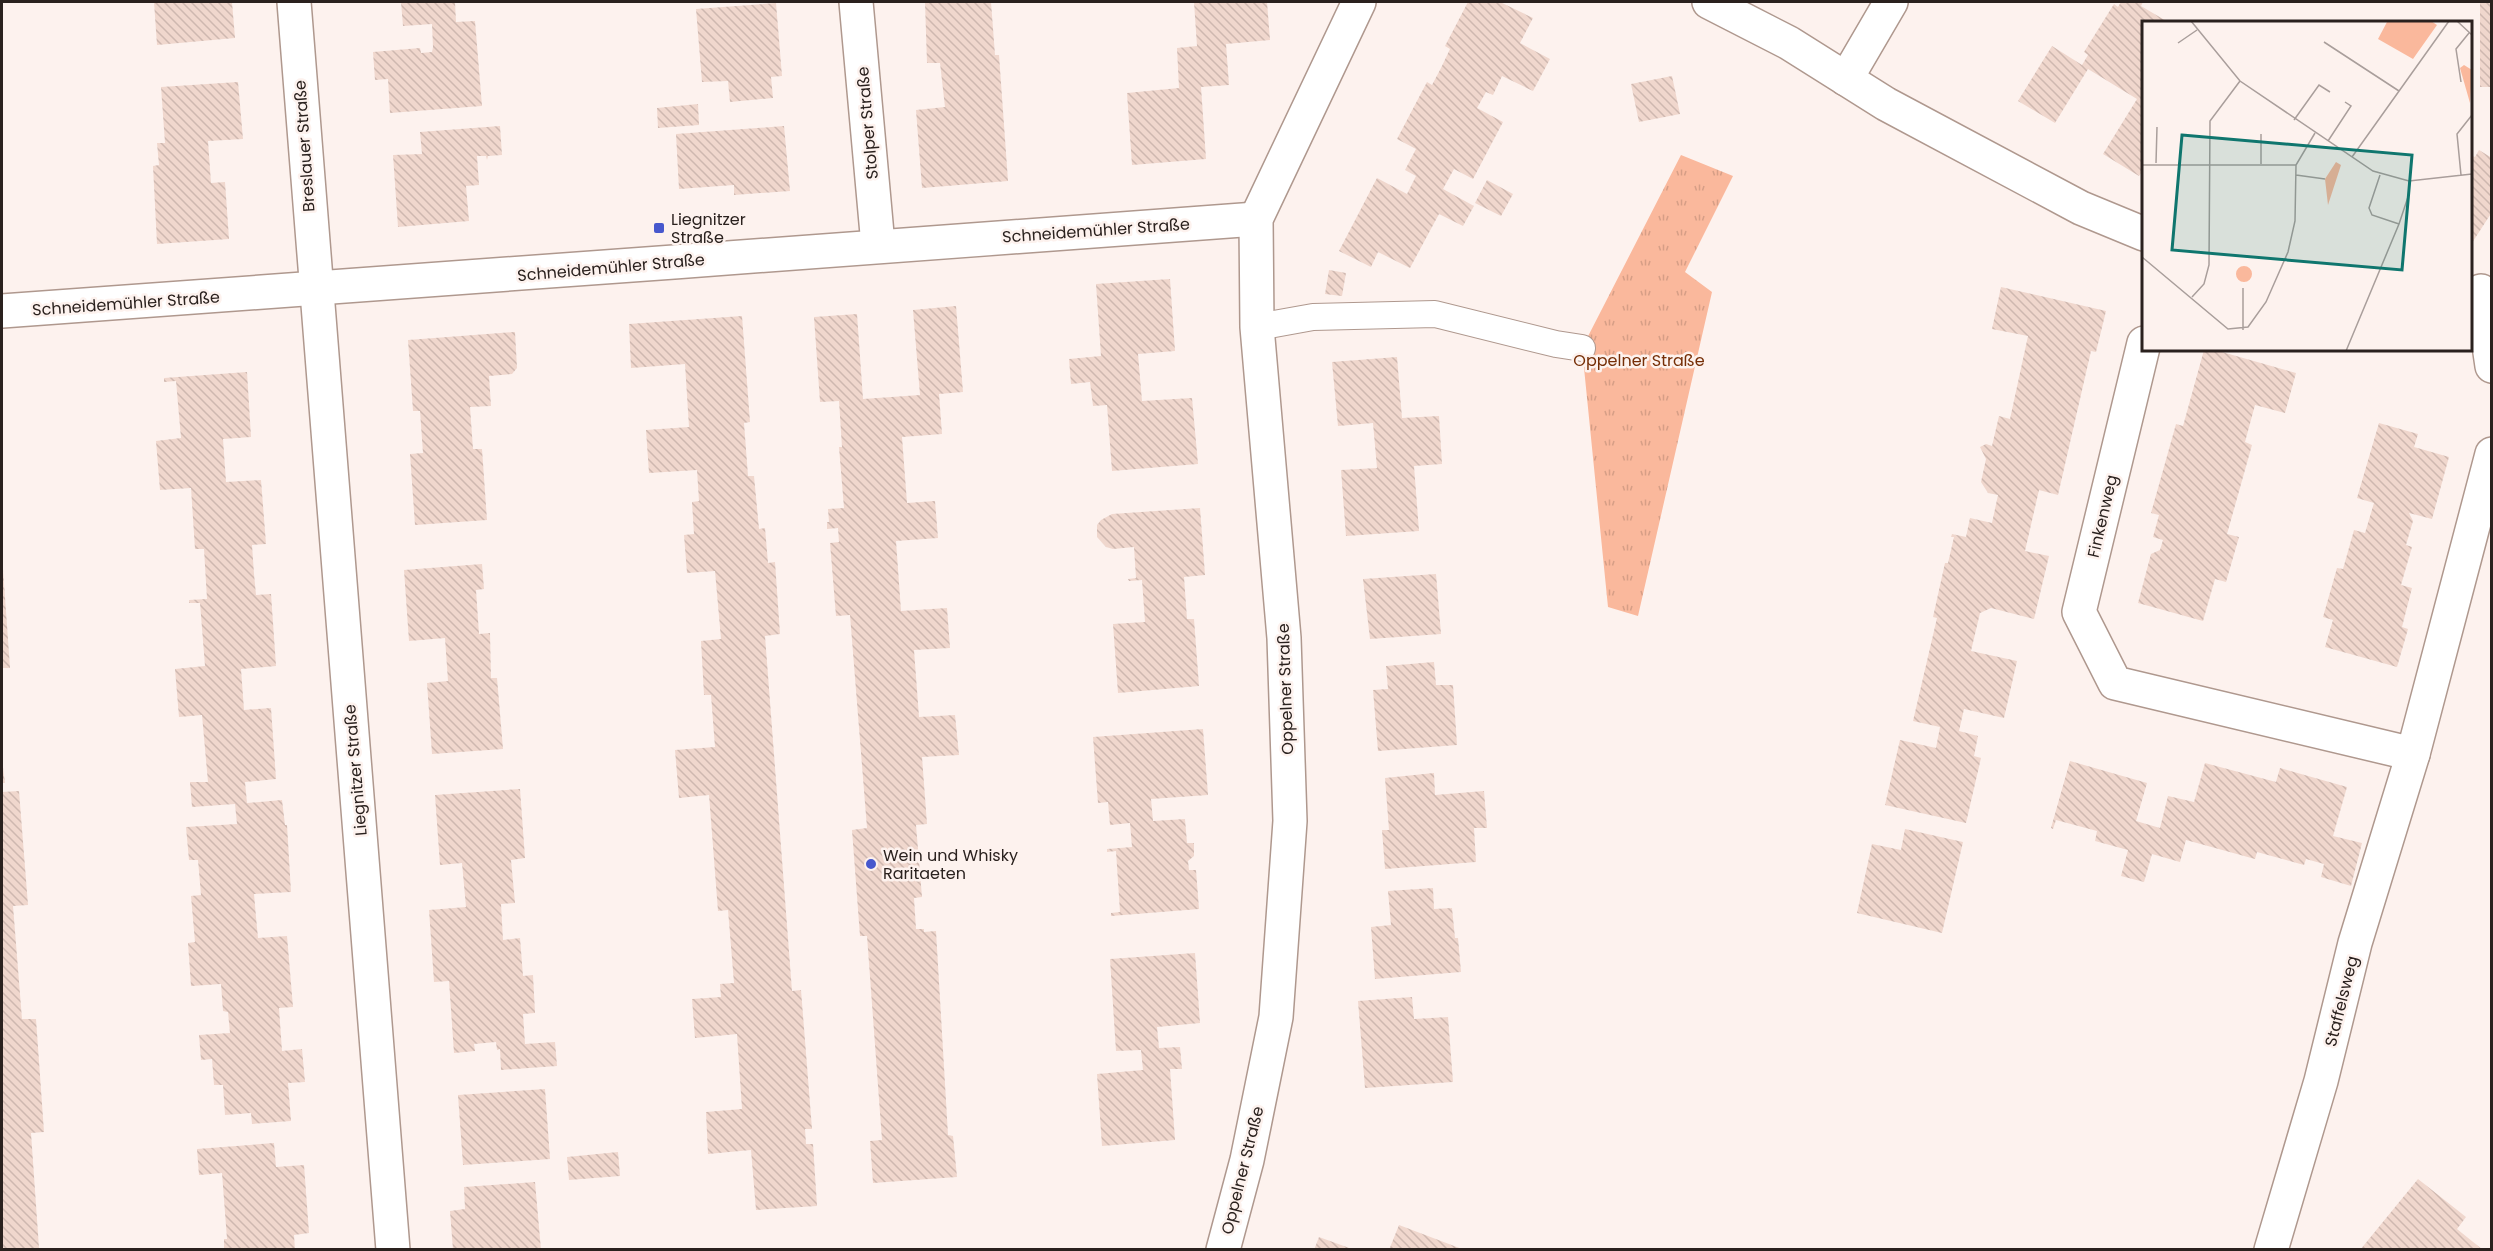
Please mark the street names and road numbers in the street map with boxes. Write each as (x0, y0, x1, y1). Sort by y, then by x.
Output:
street label: Stolper Straße (851, 65, 884, 180)
street label: Breslauer Straße (288, 79, 321, 213)
street label: Schneidemühler Straße (1001, 212, 1191, 249)
street label: Schneidemühler Straße (516, 248, 706, 287)
street label: Schneidemühler Straße (31, 285, 221, 322)
street label: Finkenweg (2082, 472, 2123, 560)
street label: Oppelner Straße (1272, 623, 1299, 755)
street label: Liegnitzer Straße (338, 703, 373, 837)
street label: Staffelsweg (2319, 953, 2364, 1049)
street label: Oppelner Straße (1215, 1104, 1270, 1237)

